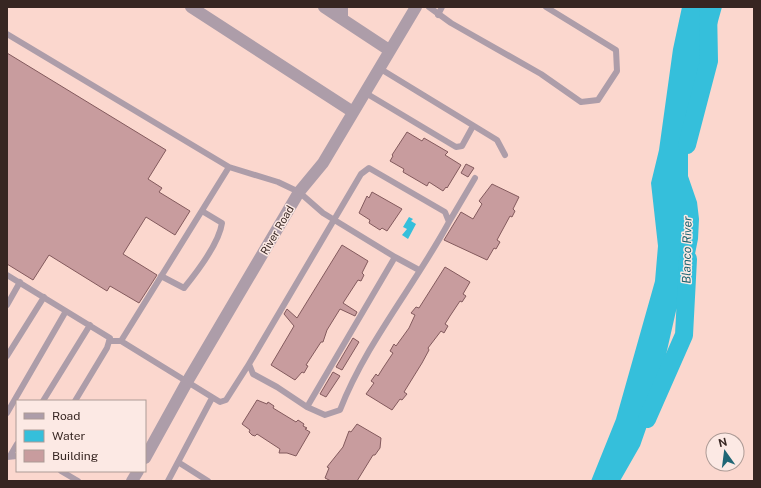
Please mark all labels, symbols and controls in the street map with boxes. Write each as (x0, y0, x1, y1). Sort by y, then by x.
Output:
street label: River Road (258, 203, 296, 257)
water label: Blanco River (679, 216, 695, 284)
legend (16, 400, 146, 472)
text: Road (52, 409, 80, 423)
text: Water (52, 429, 86, 443)
north arrow (705, 432, 745, 472)
text: N (717, 435, 728, 449)
text: Building (52, 449, 98, 463)

